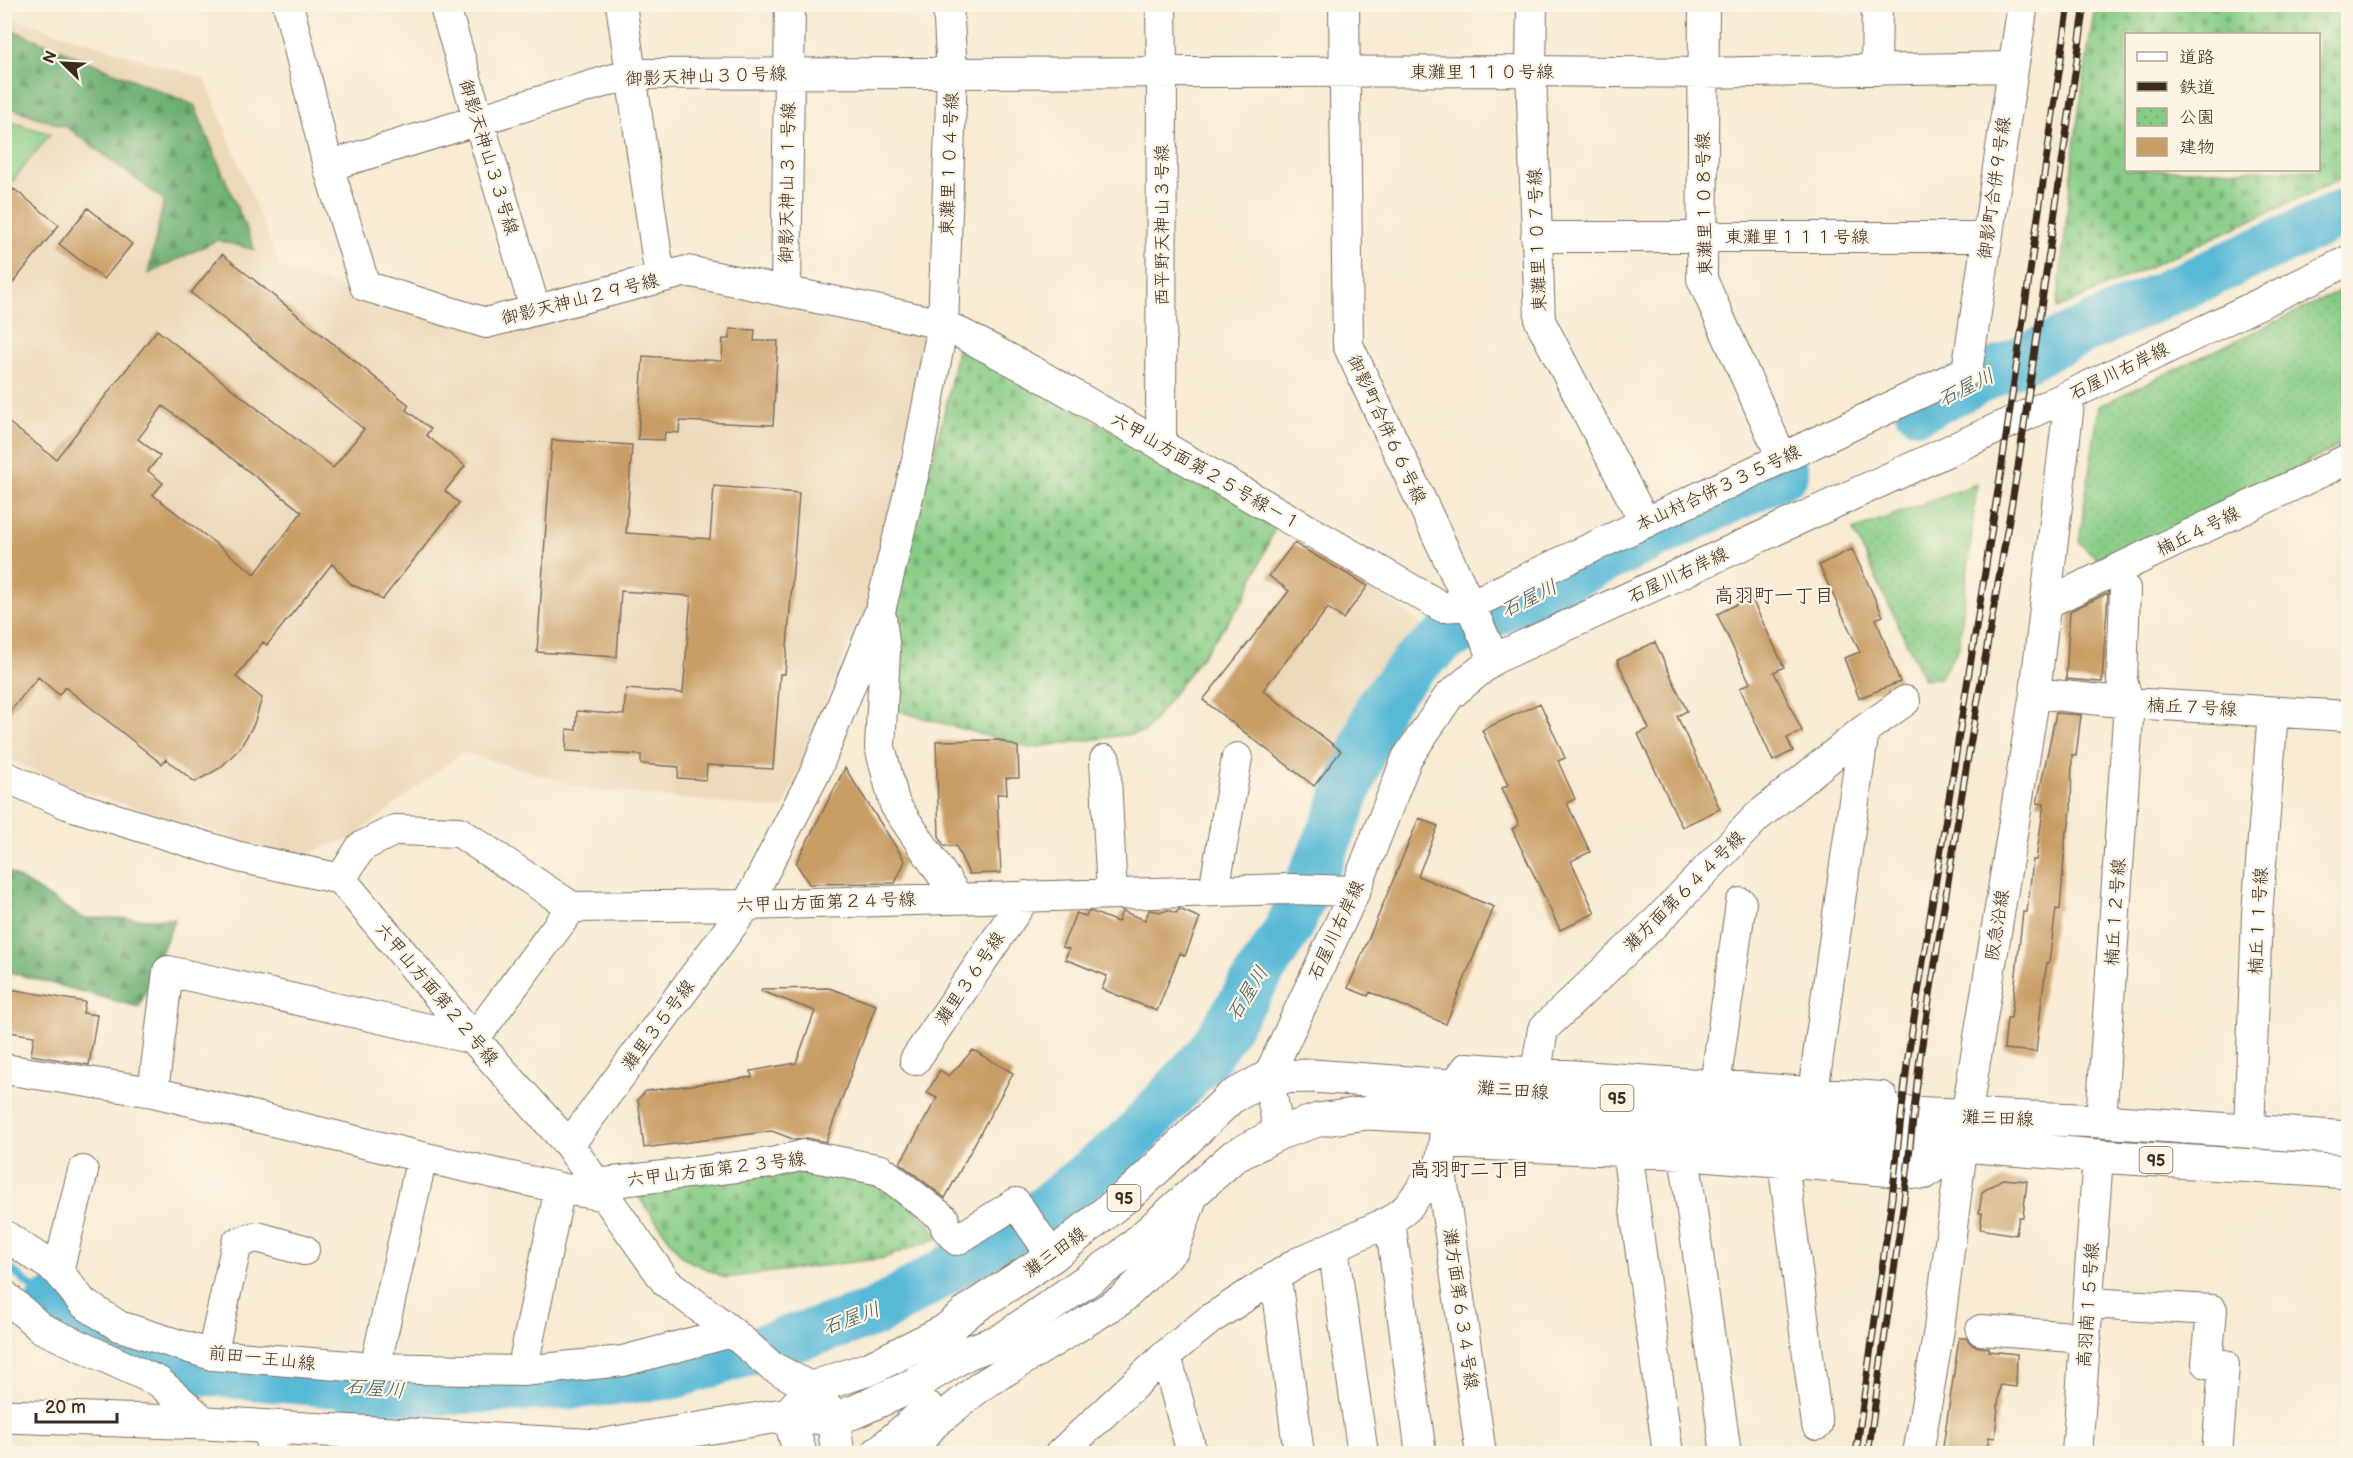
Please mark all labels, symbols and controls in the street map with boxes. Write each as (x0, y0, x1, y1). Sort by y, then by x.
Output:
north arrow (33, 33, 93, 93)
legend (2125, 33, 2320, 171)
text: 道路 (2179, 47, 2215, 68)
text: N (40, 48, 62, 67)
street label: 東灘里１１０号線 (1410, 62, 1554, 83)
street label: 御影天神山３０号線 (625, 63, 787, 90)
street label: 御影天神山３３号線 (455, 77, 522, 238)
text: 鉄道 (2179, 77, 2215, 98)
street label: 東灘里１０４号線 (936, 92, 963, 236)
street label: 御影天神山３１号線 (776, 102, 799, 264)
text: 公園 (2179, 107, 2215, 128)
street label: 御影町合併９号線 (1974, 115, 2015, 261)
street label: 東灘里１０８号線 (1693, 132, 1716, 276)
text: 建物 (2179, 137, 2215, 158)
street label: 西平野天神山３号線 (1152, 144, 1173, 306)
street label: 東灘里１０７号線 (1524, 168, 1551, 312)
street label: 東灘里１１１号線 (1725, 227, 1869, 248)
street label: 御影天神山２９号線 (499, 270, 661, 329)
street label: 石屋川右岸線 (2066, 338, 2172, 405)
street label: 御影町合併６６号線 (1343, 351, 1430, 507)
water label: 石屋川 (1934, 364, 1999, 412)
street label: 六甲山方面第２５号線－１ (1107, 408, 1305, 535)
street label: 本山村合併３３５号線 (1632, 441, 1804, 536)
street label: 楠丘４号線 (2153, 502, 2243, 561)
street label: 石屋川右岸線 (1625, 543, 1732, 608)
water label: 石屋川 (1497, 575, 1562, 623)
district label: 高羽町一丁目 (1714, 584, 1834, 608)
street label: 楠丘７号線 (2146, 695, 2237, 720)
street label: 灘方面第６４４号線 (1620, 827, 1749, 956)
street label: 楠丘１２号線 (2101, 857, 2130, 967)
street label: 楠丘１１号線 (2245, 867, 2272, 976)
street label: 石屋川右岸線 (1304, 877, 1369, 984)
street label: 阪急沿線 (1981, 888, 2013, 962)
street label: 六甲山方面第２４号線 (736, 889, 916, 916)
street label: 六甲山方面第２２号線 (371, 919, 503, 1070)
street label: 灘里３６号線 (932, 928, 1009, 1029)
water label: 石屋川 (1222, 962, 1274, 1025)
street label: 灘里３５号線 (618, 976, 699, 1075)
street label: 灘三田線 (1476, 1078, 1550, 1103)
road number: 95 (1600, 1085, 1634, 1111)
street label: 灘三田線 (1962, 1107, 2034, 1130)
road number: 95 (2140, 1147, 2172, 1173)
street label: 六甲山方面第２３号線 (625, 1148, 807, 1191)
district label: 高羽町二丁目 (1410, 1158, 1530, 1182)
road number: 95 (1108, 1185, 1140, 1211)
street label: 灘三田線 (1020, 1223, 1091, 1282)
street label: 灘方面第６３４号線 (1439, 1227, 1482, 1391)
street label: 高羽南１５号線 (2074, 1241, 2103, 1369)
water label: 石屋川 (819, 1297, 884, 1340)
street label: 前田一王山線 (207, 1342, 317, 1375)
water label: 石屋川 (344, 1374, 406, 1404)
scale bar (36, 1386, 117, 1424)
text: 20 m (45, 1397, 86, 1418)

